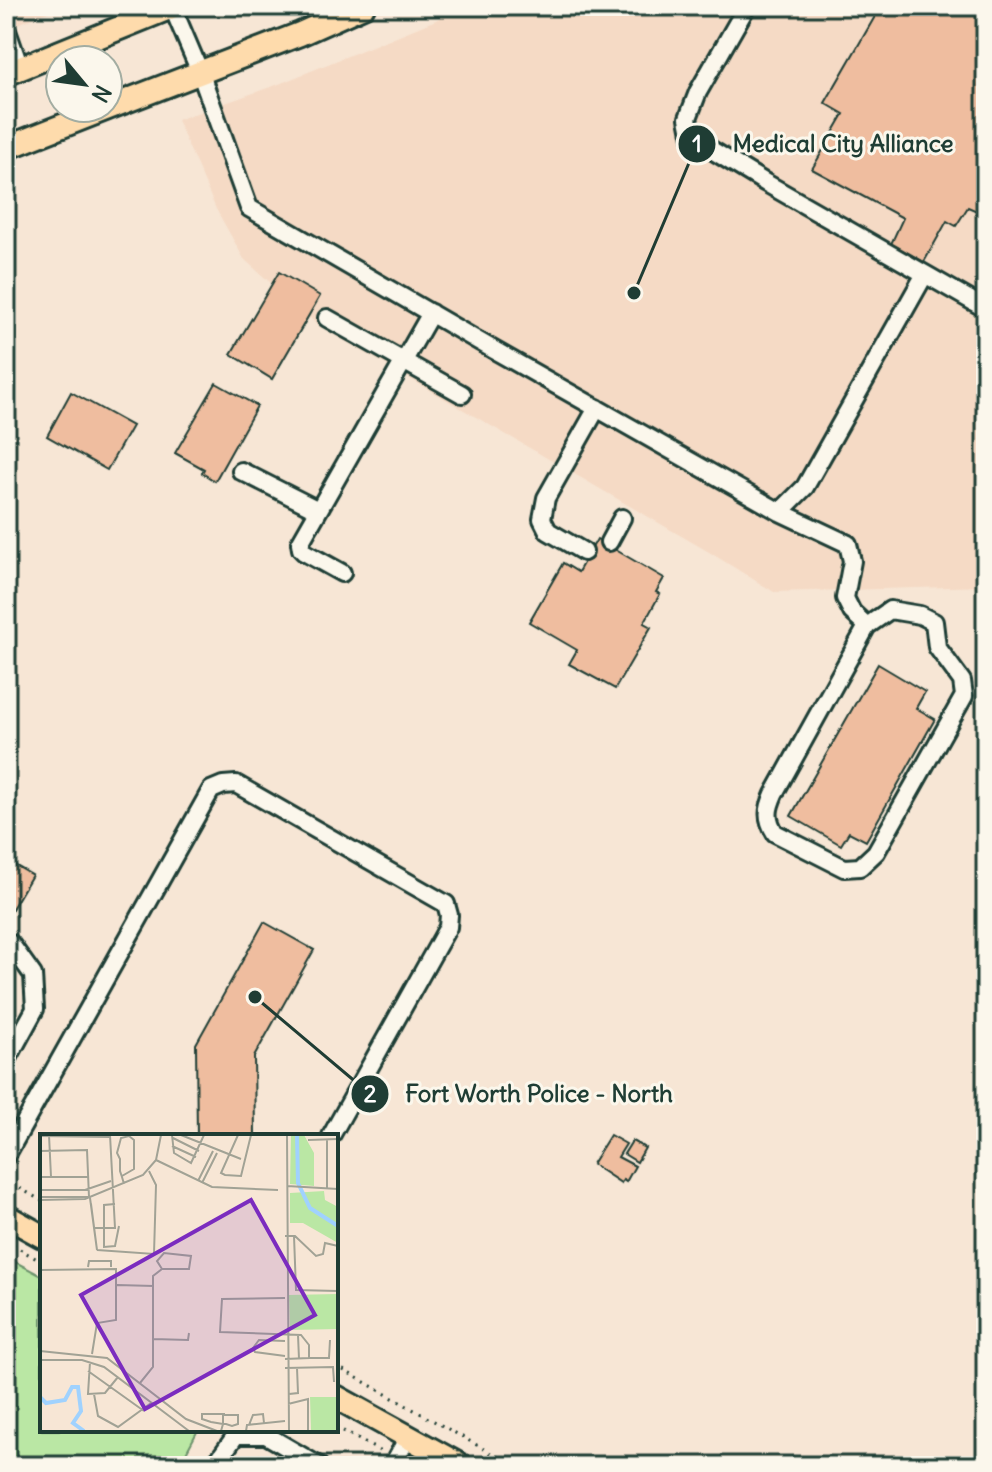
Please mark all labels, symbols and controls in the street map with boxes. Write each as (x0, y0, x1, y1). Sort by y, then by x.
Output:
north arrow (44, 44, 124, 124)
text: N (86, 80, 117, 107)
callout: Medical City Alliance (677, 120, 970, 168)
text: 1 (692, 128, 702, 158)
text: Medical City Alliance (733, 128, 954, 158)
callout: Fort Worth Police - North (350, 1070, 689, 1118)
text: 2 (363, 1078, 377, 1108)
text: Fort Worth Police - North (405, 1078, 673, 1108)
inset map (40, 1134, 338, 1432)

